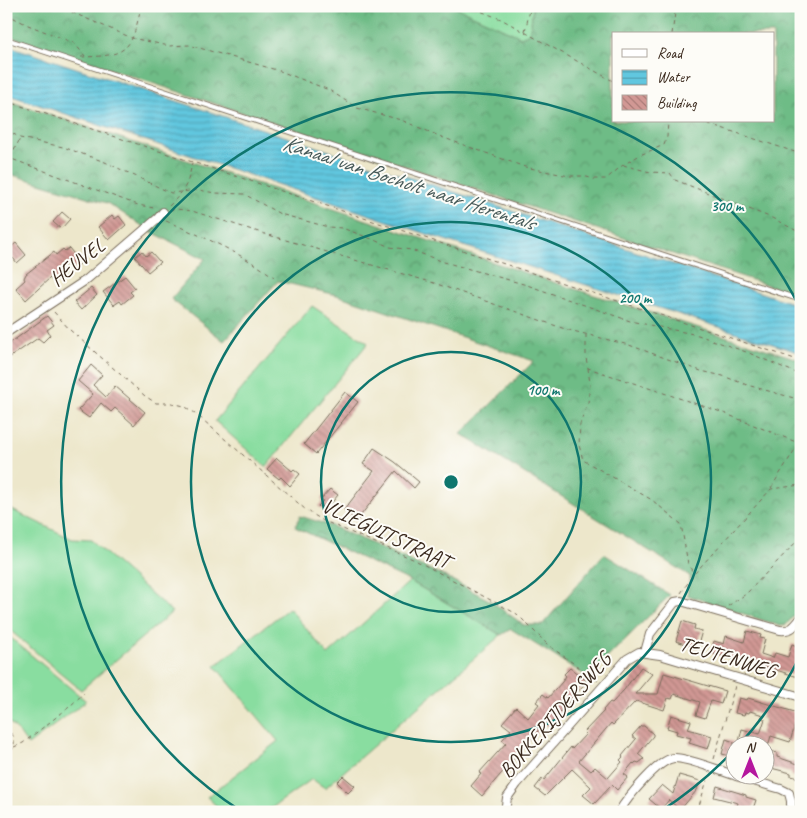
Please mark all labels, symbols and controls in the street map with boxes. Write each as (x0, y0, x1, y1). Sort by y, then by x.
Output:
legend (612, 32, 774, 122)
text: Road (657, 44, 684, 63)
text: Water (657, 68, 691, 87)
text: Building (657, 94, 697, 113)
water label: Kanaal van Bocholt naar Herentals (279, 129, 541, 238)
text: 300 m (711, 197, 745, 216)
street label: HEUVEL (44, 232, 111, 292)
text: 200 m (619, 289, 653, 308)
text: 100 m (527, 381, 561, 400)
centre of rings (442, 473, 460, 491)
street label: VLIEGUITSTRAAT (318, 492, 459, 576)
street label: TEUTENWEG (677, 630, 782, 685)
street label: BOKKERIJDERSWEG (493, 645, 618, 783)
north arrow (724, 736, 774, 786)
text: N (746, 739, 757, 756)

